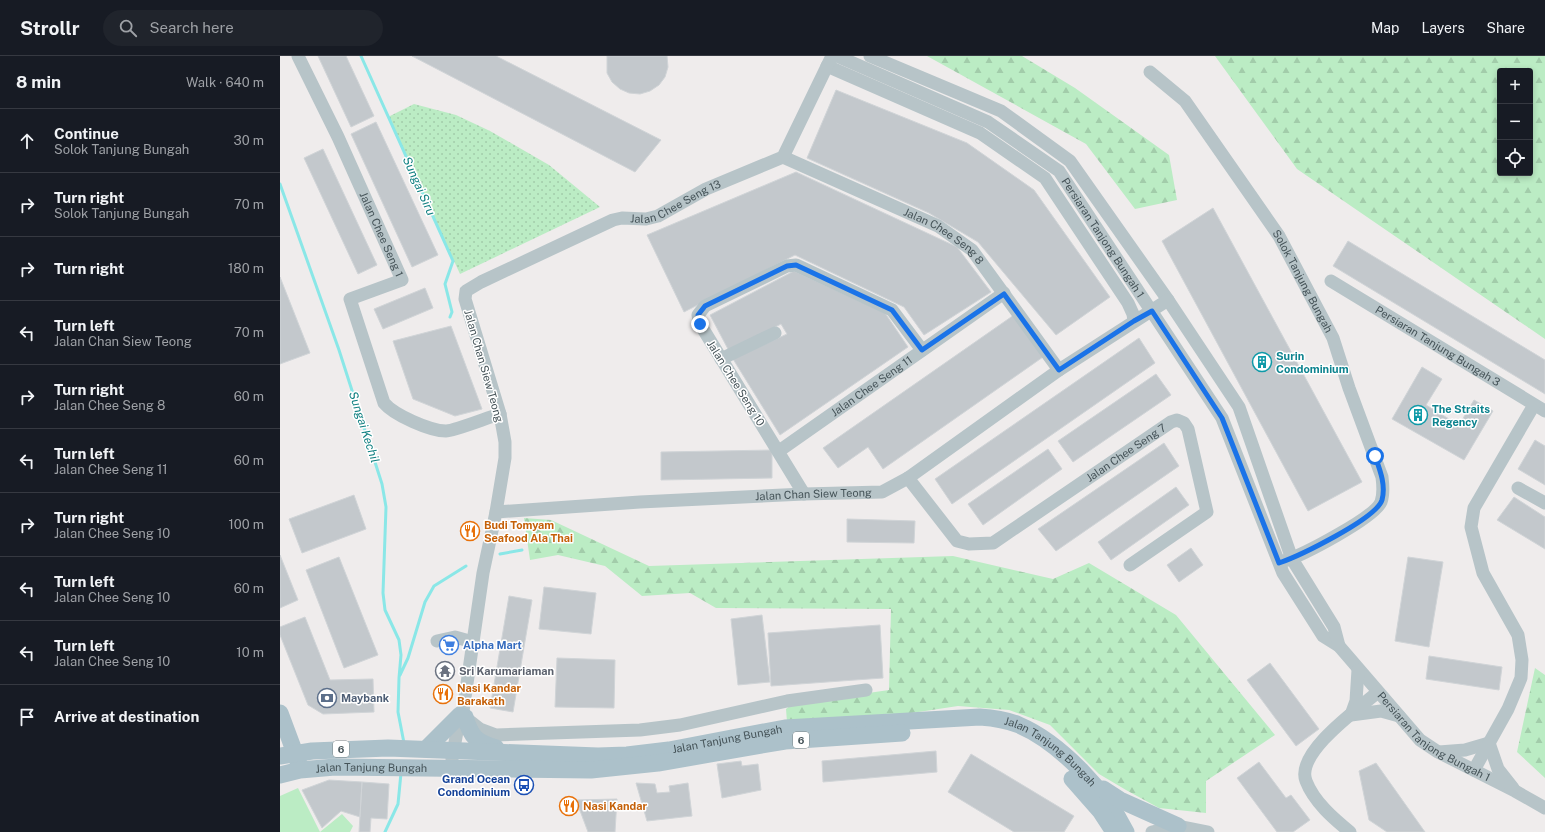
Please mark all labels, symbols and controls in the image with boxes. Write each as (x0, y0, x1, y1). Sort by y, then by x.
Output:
search box (103, 10, 383, 46)
text: Strollr (20, 17, 79, 39)
icon: search (117, 17, 139, 39)
text: Search here (149, 19, 234, 36)
text: Map (1371, 20, 1399, 36)
text: Layers (1421, 20, 1465, 36)
text: Share (1487, 20, 1525, 36)
map controls (1497, 68, 1533, 176)
button: + (1497, 68, 1533, 104)
text: 8 min (16, 72, 61, 92)
text: Walk · 640 m (186, 75, 264, 90)
button: − (1497, 104, 1533, 140)
text: Continue (54, 125, 119, 142)
icon: ahead (16, 130, 38, 152)
text: 30 m (234, 133, 264, 148)
button: locate (1497, 140, 1533, 176)
text: Solok Tanjung Bungah (54, 142, 189, 157)
water label: Sungai Siru (400, 154, 438, 218)
street label: Persiaran Tanjong Bungah 1 (1059, 176, 1147, 300)
street label: Jalan Chee Seng 13 (630, 178, 723, 225)
text: Turn right (54, 189, 124, 206)
street label: Jalan Chee Seng 1 (357, 190, 406, 279)
icon: right (16, 194, 38, 216)
text: 70 m (234, 197, 264, 212)
text: Solok Tanjung Bungah (54, 206, 189, 221)
street label: Jalan Chee Seng 8 (902, 206, 986, 266)
street label: Solok Tanjung Bungah (1270, 227, 1335, 335)
icon: right (16, 258, 38, 280)
text: Turn right (54, 260, 124, 277)
text: 180 m (228, 261, 264, 276)
street label: Persiaran Tanjung Bungah 3 (1373, 303, 1502, 388)
street label: Jalan Chan Siew Teong (462, 308, 506, 424)
route end (691, 315, 709, 333)
text: Turn left (54, 317, 115, 334)
icon: left (16, 322, 38, 344)
text: 70 m (234, 325, 264, 340)
text: Jalan Chan Siew Teong (54, 334, 192, 349)
street label: Jalan Chee Seng 10 (705, 338, 767, 428)
place label: Surin Condominium (1276, 350, 1349, 375)
building icon: Surin Condominium (1251, 351, 1273, 373)
street label: Jalan Chee Seng 11 (829, 353, 914, 419)
text: Turn right (54, 381, 124, 398)
icon: right (16, 386, 38, 408)
text: 60 m (234, 389, 264, 404)
water label: Sungai Kechil (346, 390, 382, 464)
text: Jalan Chee Seng 8 (54, 398, 165, 413)
place label: The Straits Regency (1432, 403, 1490, 428)
building icon: The Straits Regency (1407, 404, 1429, 426)
street label: Jalan Chee Seng 7 (1084, 421, 1169, 484)
text: Turn left (54, 445, 115, 462)
route start (1366, 447, 1384, 465)
icon: left (16, 450, 38, 472)
text: 60 m (234, 453, 264, 468)
text: Jalan Chee Seng 11 (54, 462, 168, 477)
street label: Jalan Chan Siew Teong (755, 486, 872, 502)
text: Turn right (54, 509, 124, 526)
icon: right (16, 514, 38, 536)
text: 100 m (228, 517, 264, 532)
place label: Budi Tomyam Seafood Ala Thai (484, 519, 573, 544)
restaurant icon: Budi Tomyam Seafood Ala Thai (459, 520, 481, 542)
text: Jalan Chee Seng 10 (54, 526, 170, 541)
text: Turn left (54, 573, 115, 590)
icon: left (16, 578, 38, 600)
text: 60 m (234, 581, 264, 596)
text: Jalan Chee Seng 10 (54, 590, 170, 605)
supermarket icon: Alpha Mart (438, 634, 460, 656)
text: Turn left (54, 637, 115, 654)
place label: Alpha Mart (463, 639, 522, 651)
icon: left (16, 642, 38, 664)
text: 10 m (236, 645, 264, 660)
text: Jalan Chee Seng 10 (54, 654, 170, 669)
temple icon: Sri Karumariaman (434, 660, 456, 682)
place label: Sri Karumariaman (459, 665, 554, 677)
place label: Nasi Kandar Barakath (457, 682, 521, 707)
restaurant icon: Nasi Kandar Barakath (432, 683, 454, 705)
bank icon: Maybank (316, 687, 338, 709)
street label: Persiaran Tanjong Bungah 1 (1375, 689, 1492, 783)
place label: Maybank (341, 692, 390, 704)
icon: arrive (16, 706, 38, 728)
text: Arrive at destination (54, 708, 199, 725)
street label: Jalan Tanjung Bungah (1003, 715, 1099, 789)
street label: Jalan Tanjung Bungah (671, 723, 783, 755)
road number: 6 (793, 732, 809, 748)
road number: 6 (333, 741, 349, 757)
street label: Jalan Tanjung Bungah (315, 761, 427, 775)
place label: Grand Ocean Condominium (437, 773, 510, 798)
bus stop icon: Grand Ocean Condominium (513, 774, 535, 796)
restaurant icon: Nasi Kandar (558, 795, 580, 817)
place label: Nasi Kandar (583, 800, 647, 812)

